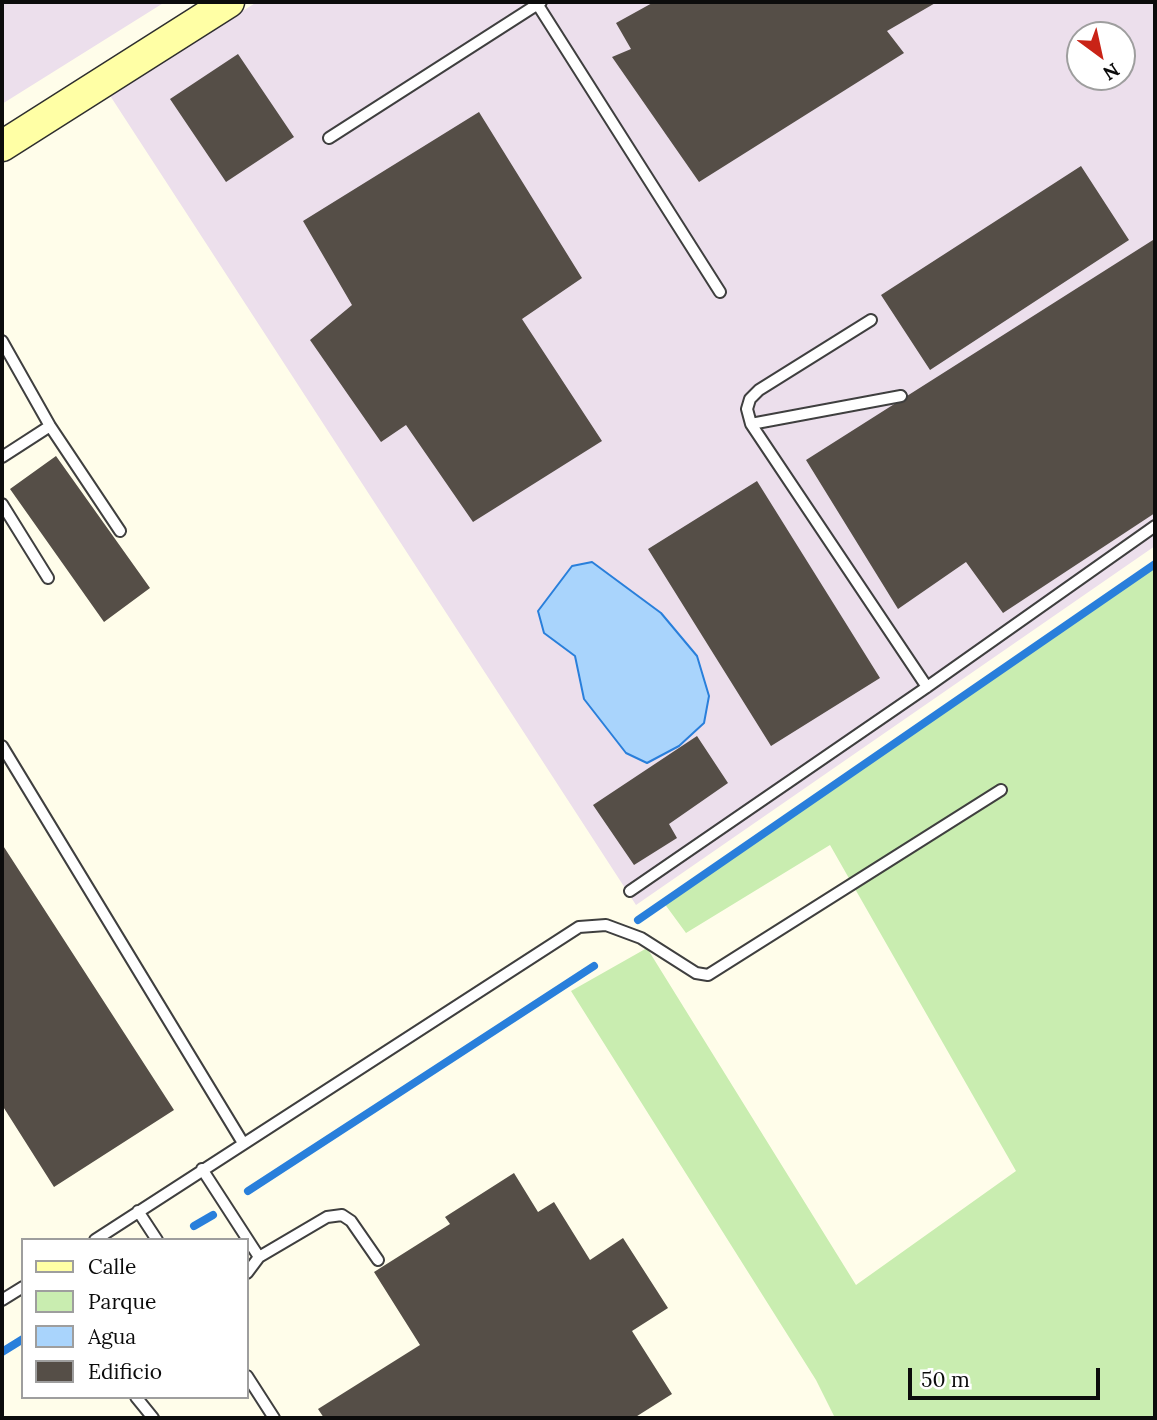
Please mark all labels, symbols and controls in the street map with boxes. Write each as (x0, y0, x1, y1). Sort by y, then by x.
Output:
north arrow (1066, 21, 1136, 91)
text: N (1099, 58, 1124, 86)
legend (21, 1238, 248, 1399)
text: Calle (88, 1253, 136, 1280)
text: Parque (88, 1288, 156, 1315)
text: Agua (88, 1323, 136, 1350)
scale bar (912, 1354, 1104, 1398)
text: Edificio (88, 1358, 162, 1385)
text: 50 m (921, 1366, 970, 1393)

